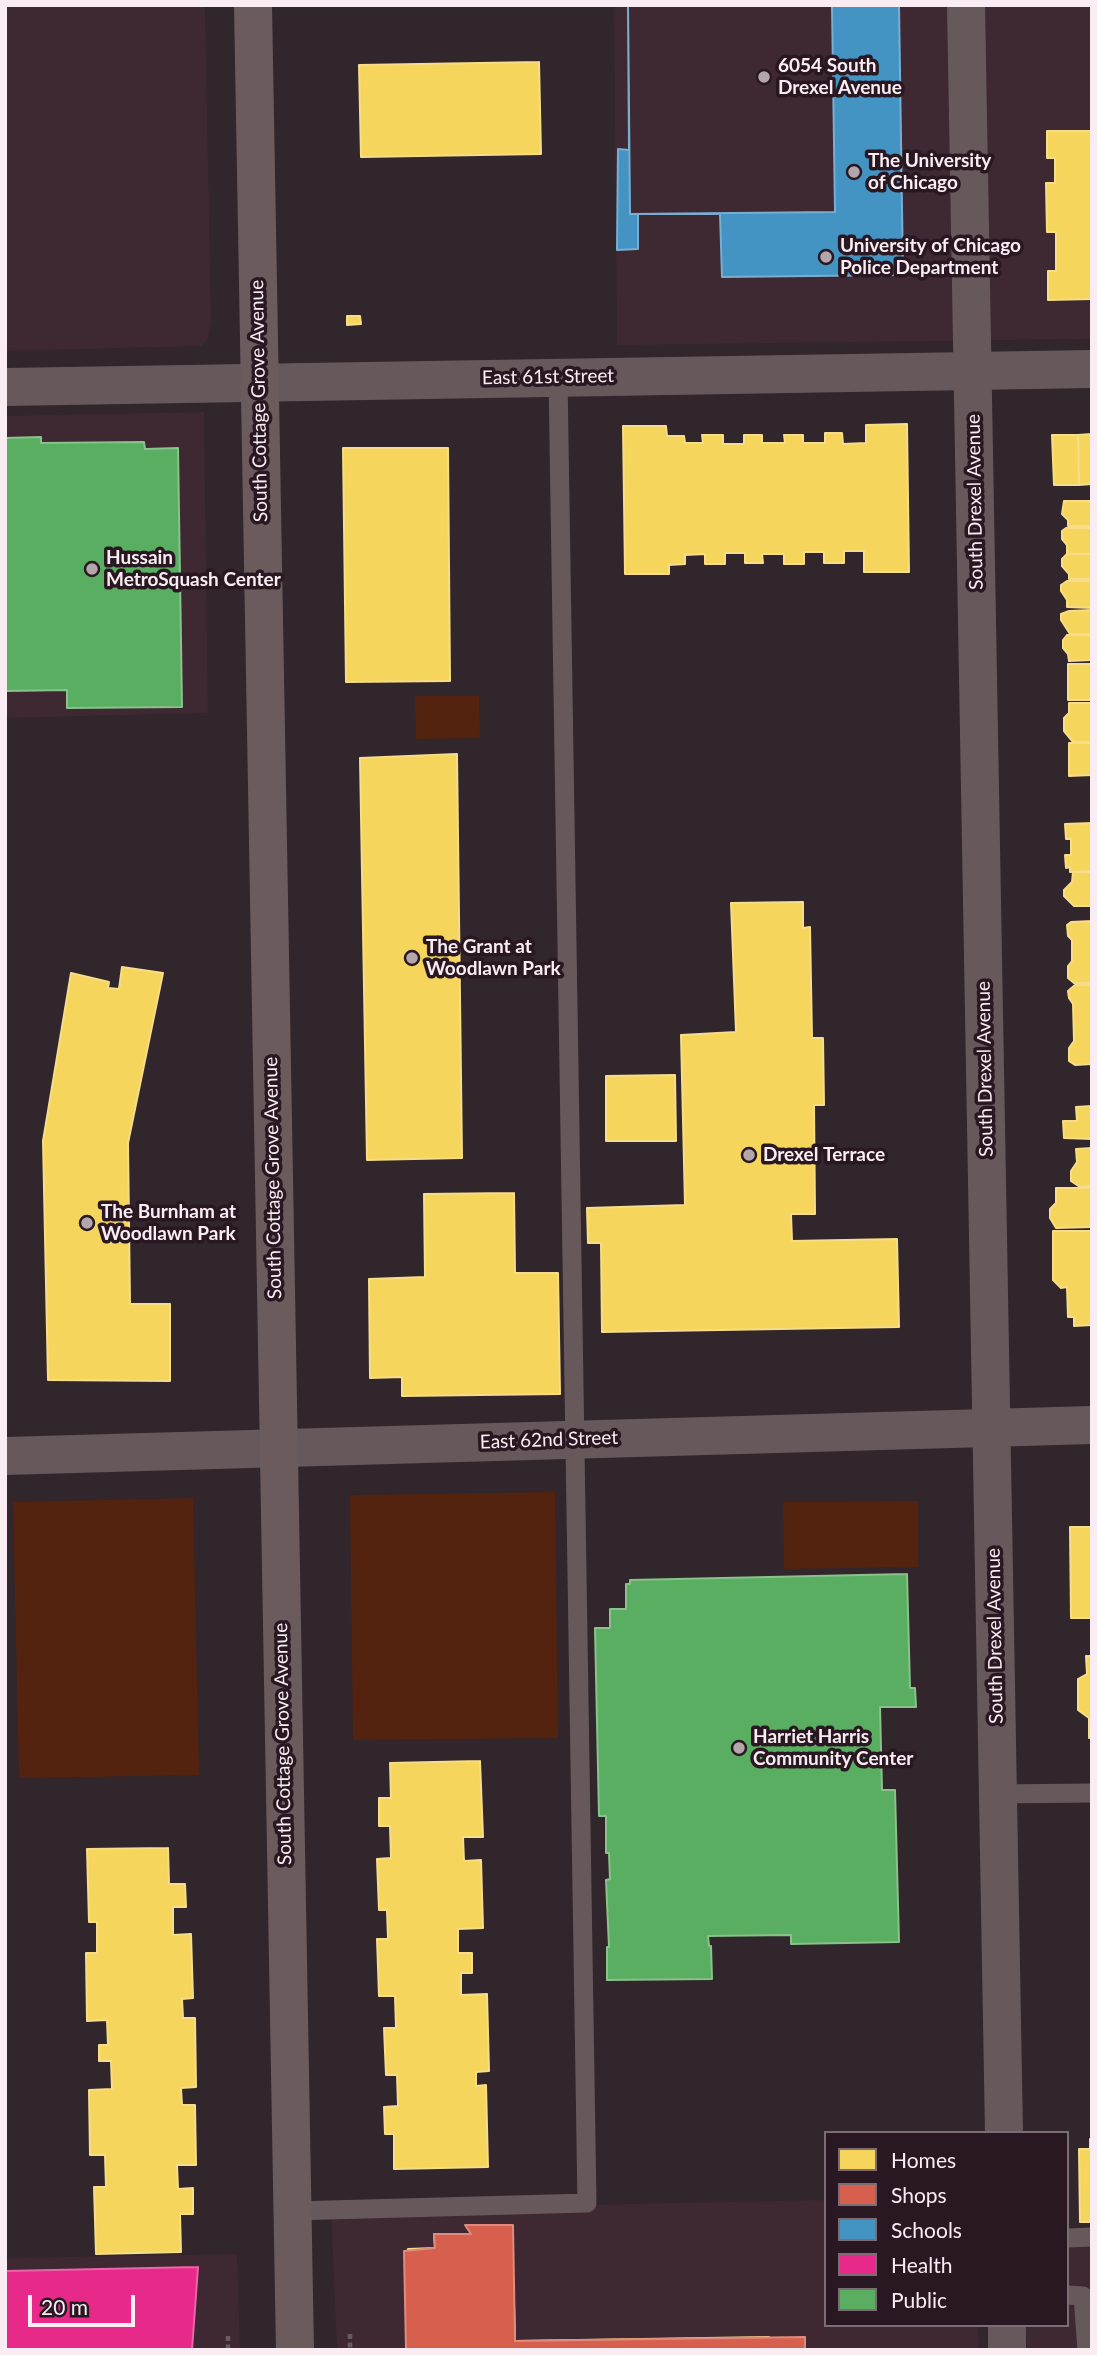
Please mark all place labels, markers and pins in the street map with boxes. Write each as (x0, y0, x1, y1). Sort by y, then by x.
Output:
place label: 6054 South Drexel Avenue (778, 55, 902, 99)
marker: 6054 South Drexel Avenue (756, 69, 772, 85)
place label: The University of Chicago (868, 150, 991, 194)
marker: The University of Chicago (846, 164, 862, 180)
place label: University of Chicago Police Department (840, 235, 1021, 279)
marker: University of Chicago Police Department (818, 249, 834, 265)
place label: Hussain MetroSquash Center (106, 547, 281, 591)
marker: Hussain MetroSquash Center (84, 561, 100, 577)
place label: The Grant at Woodlawn Park (426, 936, 561, 980)
marker: The Grant at Woodlawn Park (404, 950, 420, 966)
place label: Drexel Terrace (763, 1144, 885, 1166)
marker: Drexel Terrace (741, 1147, 757, 1163)
place label: The Burnham at Woodlawn Park (101, 1201, 236, 1245)
marker: The Burnham at Woodlawn Park (79, 1215, 95, 1231)
place label: Harriet Harris Community Center (753, 1726, 913, 1770)
marker: Harriet Harris Community Center (731, 1740, 747, 1756)

